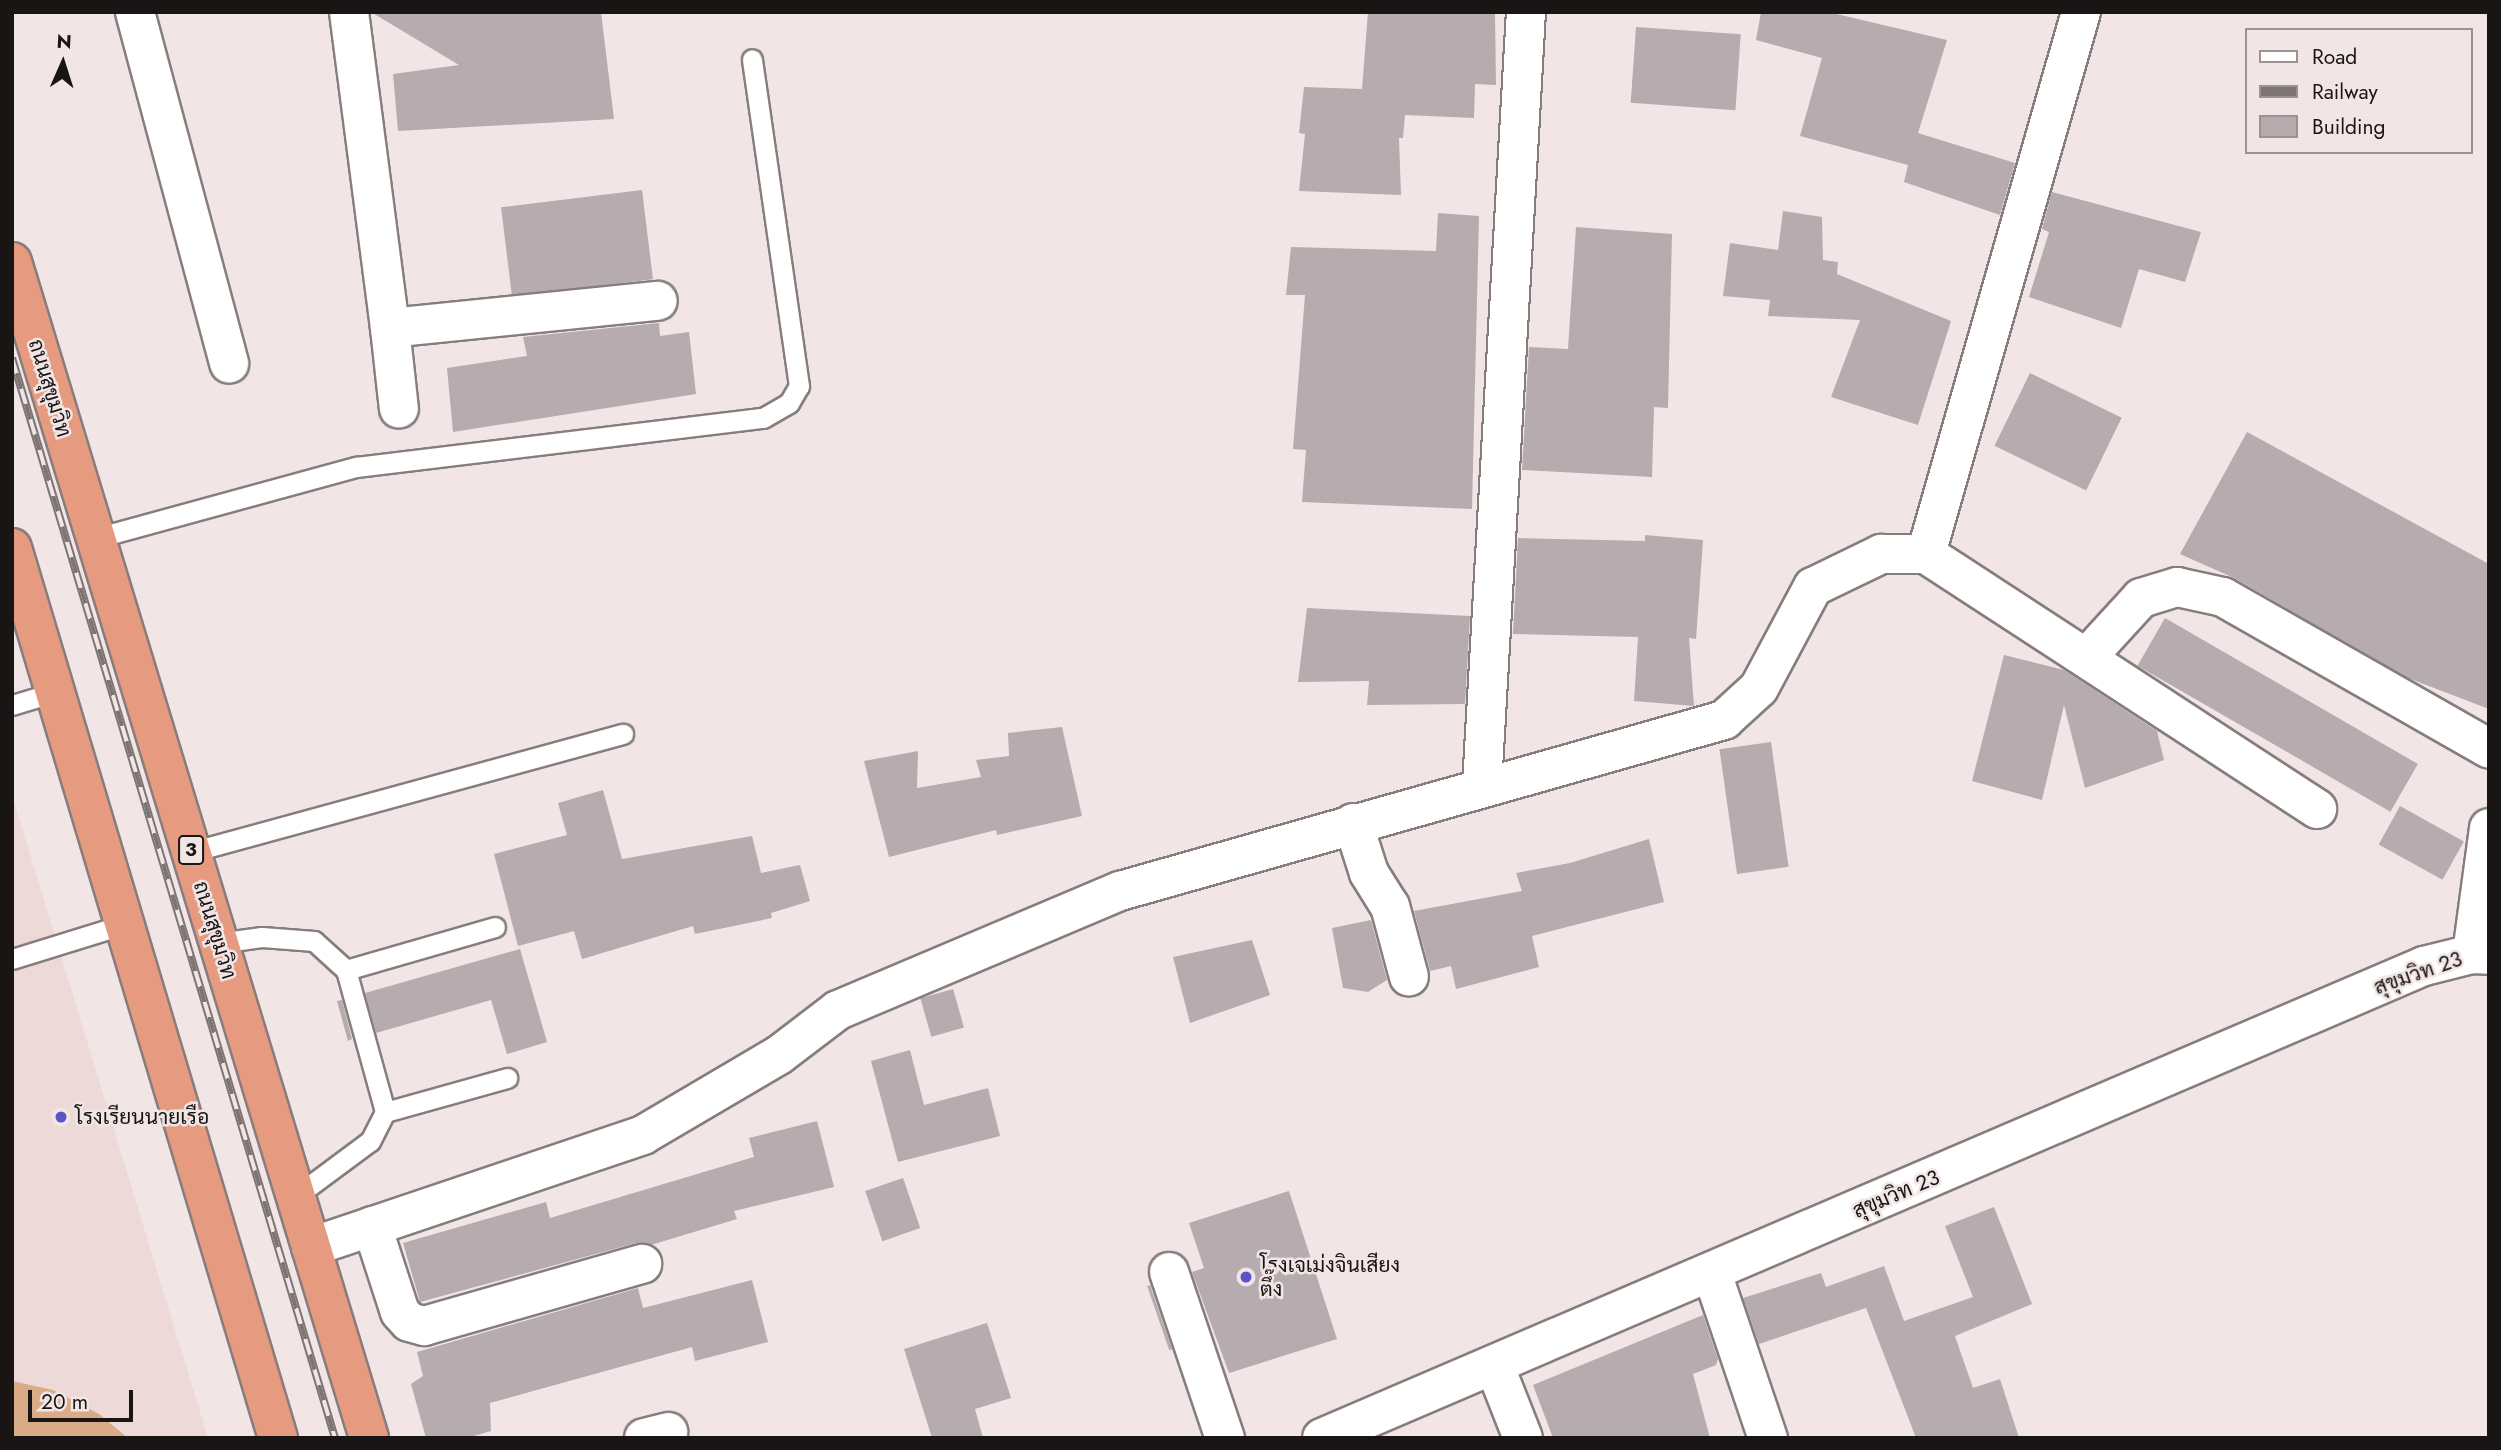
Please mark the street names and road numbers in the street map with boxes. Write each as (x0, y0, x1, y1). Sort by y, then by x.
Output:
street label: ถนนสุขุมวิท (23, 336, 77, 440)
road number: 3 (177, 834, 205, 866)
street label: ถนนสุขุมวิท (188, 878, 242, 982)
street label: สุขุมวิท 23 (2370, 946, 2466, 1000)
street label: สุขุมวิท 23 (1849, 1164, 1943, 1224)

